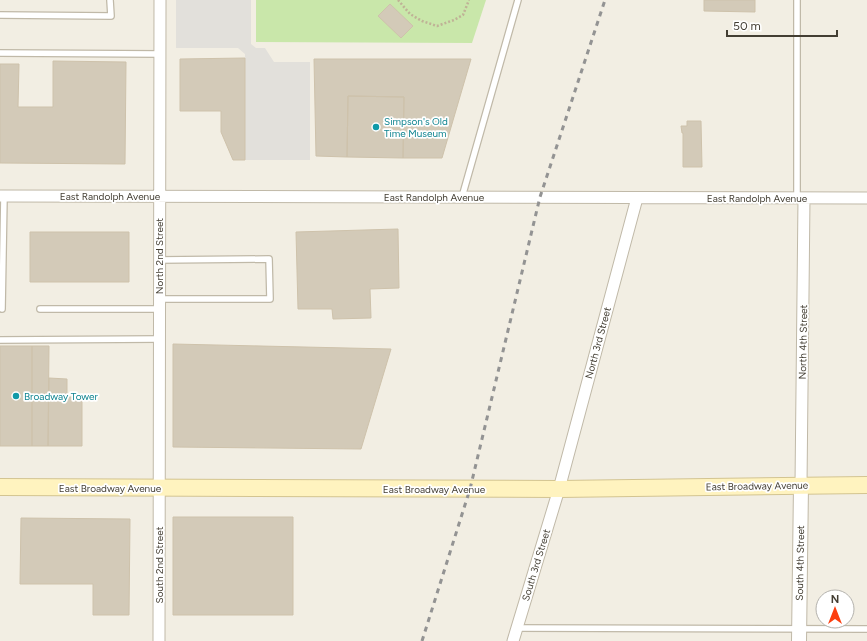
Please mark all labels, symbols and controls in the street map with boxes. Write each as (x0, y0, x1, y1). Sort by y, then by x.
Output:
scale bar (727, 12, 837, 38)
text: 50 m (733, 19, 761, 33)
place label: Simpson's Old Time Museum (384, 115, 448, 140)
marker: Simpson's Old Time Museum (371, 122, 381, 132)
street label: East Randolph Avenue (60, 190, 161, 203)
street label: East Randolph Avenue (384, 191, 485, 204)
street label: East Randolph Avenue (707, 192, 808, 205)
street label: North 2nd Street (153, 218, 166, 294)
street label: North 4th Street (796, 304, 810, 380)
street label: North 3rd Street (582, 305, 614, 380)
place label: Broadway Tower (24, 390, 98, 403)
marker: Broadway Tower (11, 391, 21, 401)
street label: East Broadway Avenue (706, 479, 809, 493)
street label: East Broadway Avenue (59, 482, 162, 495)
street label: East Broadway Avenue (383, 483, 486, 496)
street label: South 4th Street (793, 525, 807, 601)
street label: South 2nd Street (153, 526, 166, 603)
street label: South 3rd Street (519, 527, 553, 603)
north arrow (815, 589, 855, 629)
text: N (831, 593, 839, 606)

